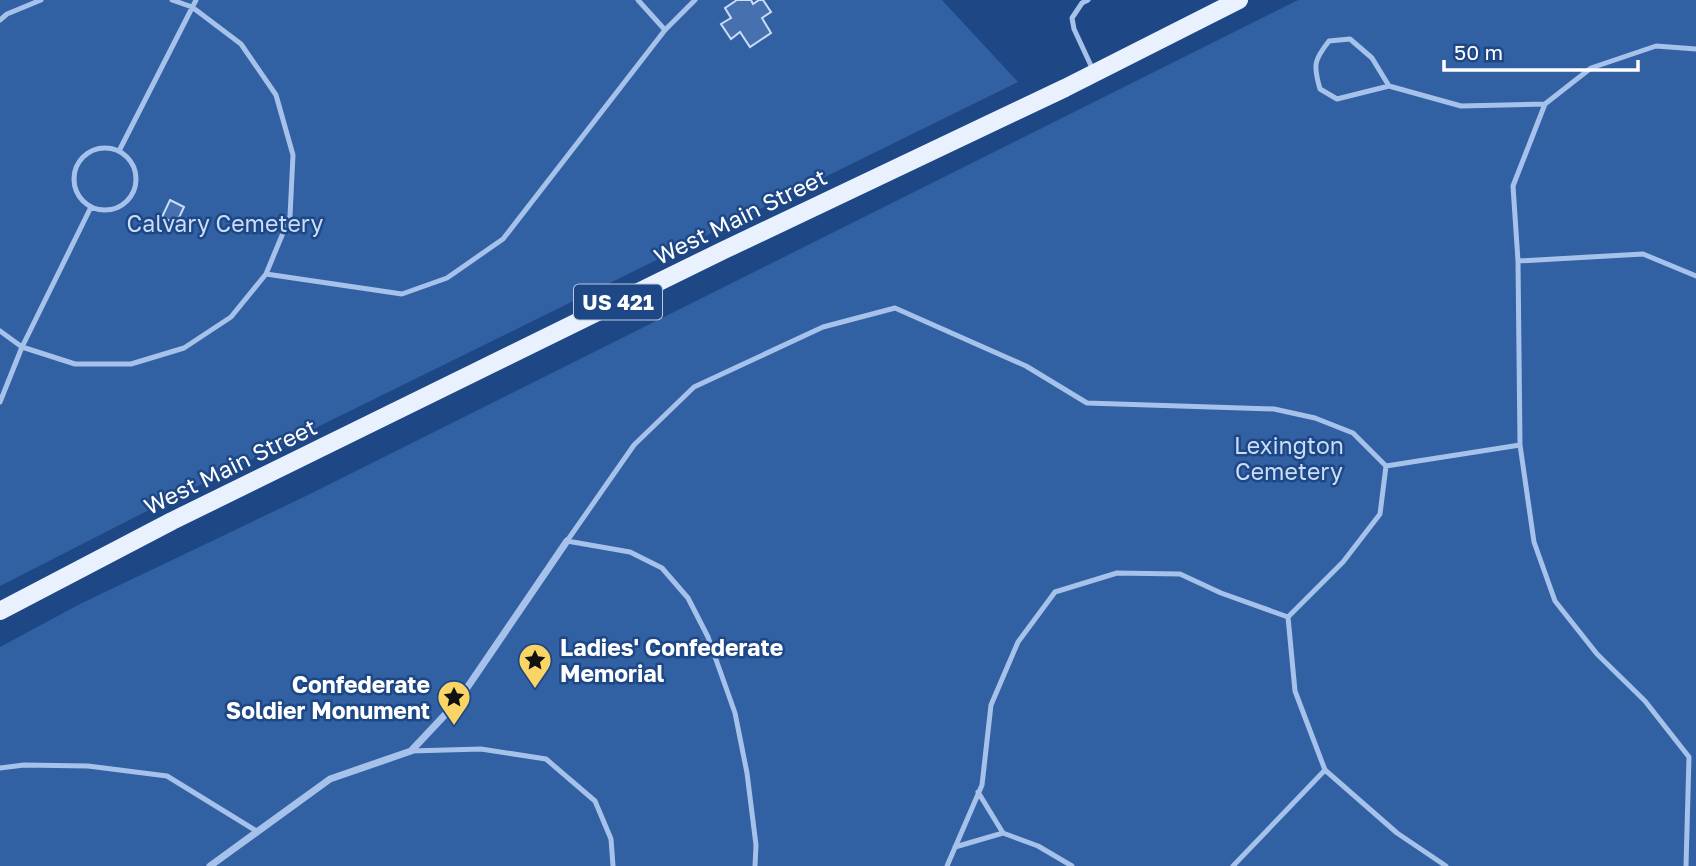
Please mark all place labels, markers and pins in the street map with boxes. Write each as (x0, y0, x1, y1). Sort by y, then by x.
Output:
place label: Ladies' Confederate Memorial (560, 633, 783, 687)
place icon: Ladies' Confederate Memorial (516, 641, 554, 690)
place label: Confederate Soldier Monument (226, 670, 430, 724)
place icon: Confederate Soldier Monument (435, 678, 473, 727)

